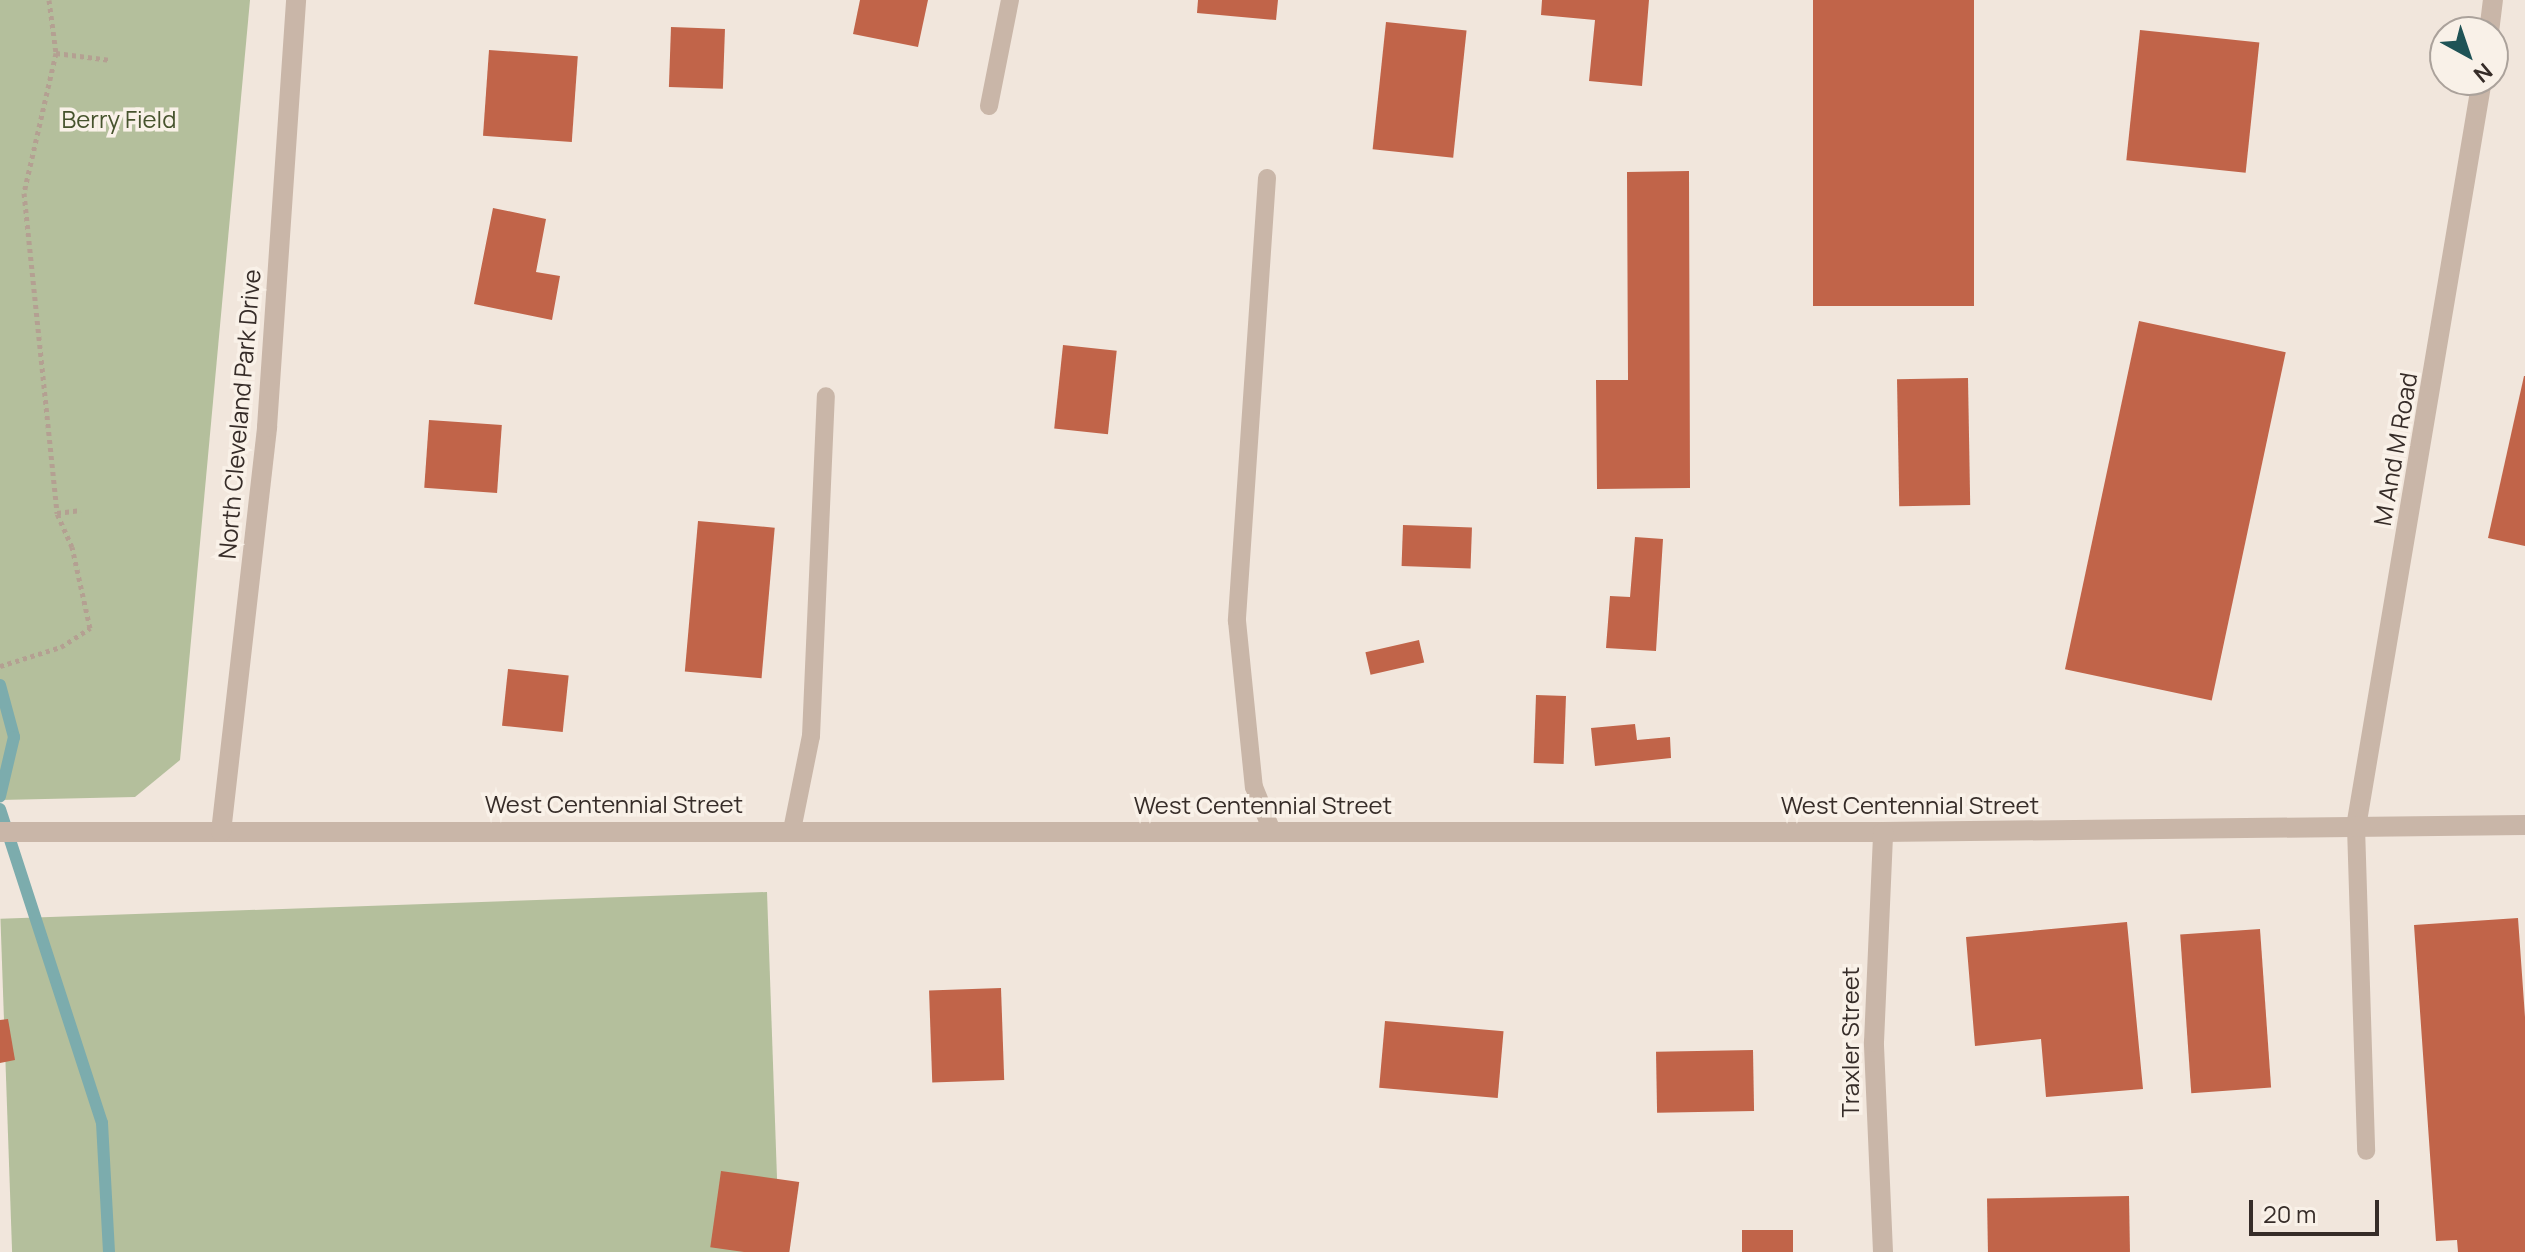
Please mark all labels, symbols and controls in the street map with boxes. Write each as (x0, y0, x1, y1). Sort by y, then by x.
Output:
north arrow (2429, 16, 2509, 96)
text: N (2467, 56, 2499, 89)
park label: Berry Field (62, 105, 176, 133)
street label: North Cleveland Park Drive (212, 268, 266, 560)
street label: M And M Road (2367, 370, 2423, 528)
street label: West Centennial Street (485, 790, 743, 818)
street label: West Centennial Street (1134, 791, 1392, 819)
street label: West Centennial Street (1781, 791, 2039, 819)
street label: Traxler Street (1836, 967, 1864, 1117)
scale bar (2253, 1184, 2383, 1234)
text: 20 m (2263, 1197, 2316, 1230)

